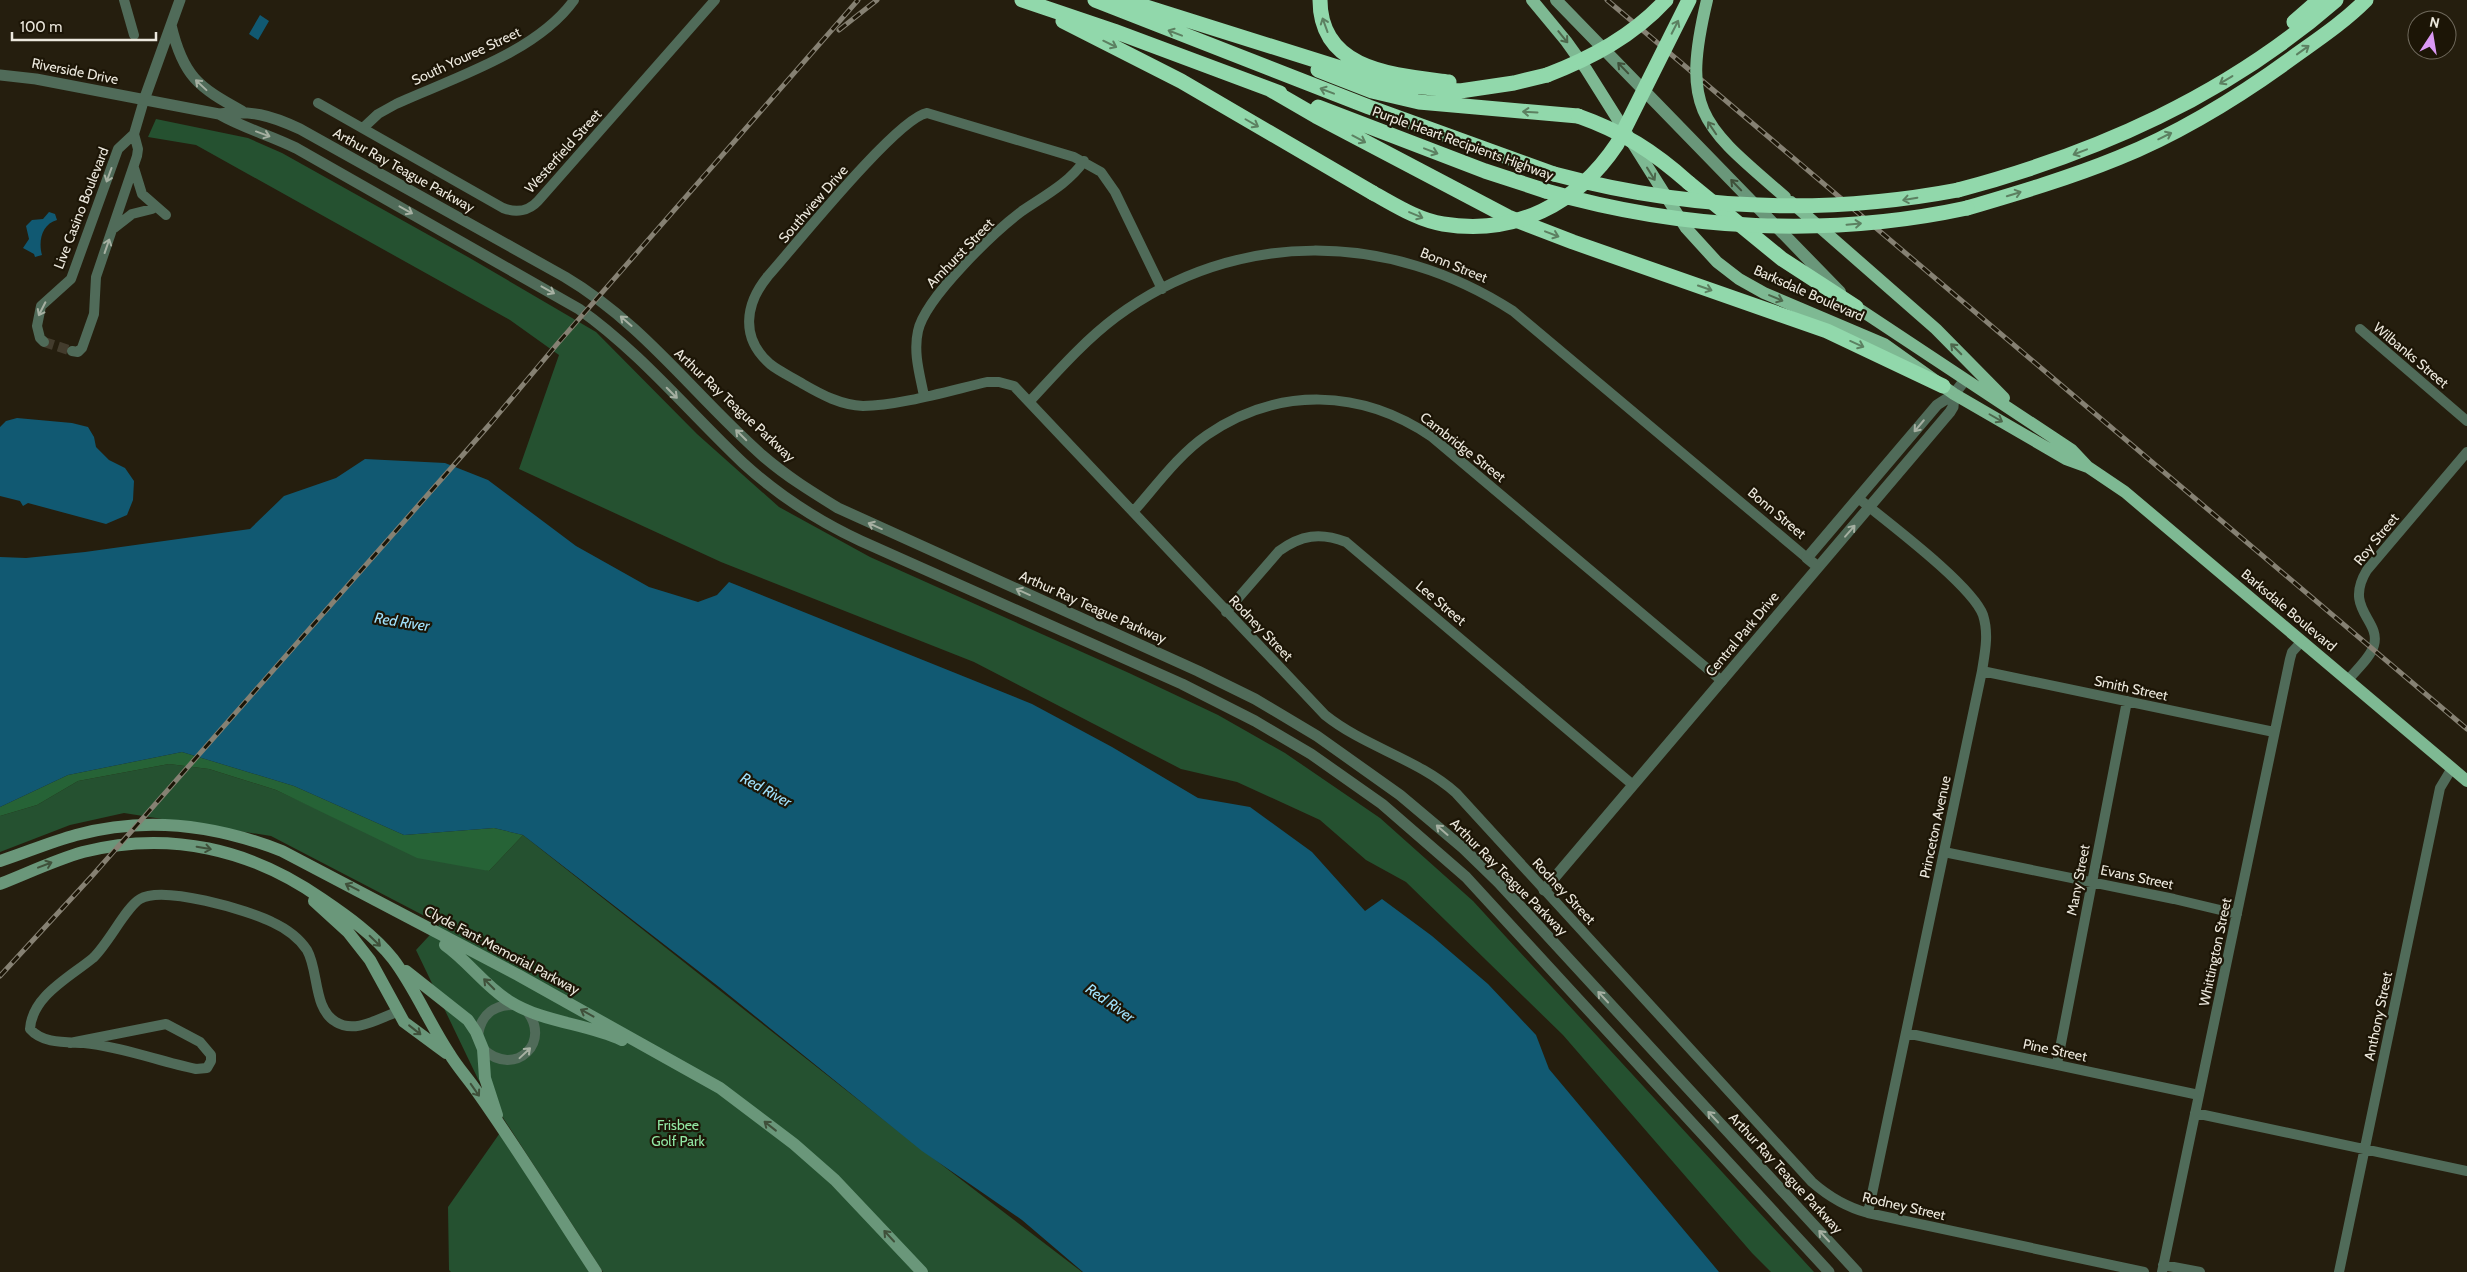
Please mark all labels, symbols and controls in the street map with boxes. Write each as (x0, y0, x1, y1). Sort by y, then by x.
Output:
scale bar (12, 10, 156, 42)
north arrow (2407, 10, 2457, 60)
text: N (2428, 12, 2441, 32)
text: 100 m (20, 18, 62, 36)
one-way arrow (1320, 18, 1329, 33)
one-way arrow (1671, 20, 1680, 35)
street label: South Youree Street (409, 23, 524, 89)
one-way arrow (1168, 28, 1184, 37)
one-way arrow (1557, 30, 1568, 43)
one-way arrow (1102, 40, 1117, 50)
one-way arrow (2296, 45, 2310, 55)
street label: Riverside Drive (30, 54, 120, 88)
one-way arrow (1617, 62, 1629, 74)
one-way arrow (2219, 75, 2233, 85)
one-way arrow (195, 79, 208, 91)
one-way arrow (1320, 86, 1335, 95)
street label: Purple Heart Recipients Highway (1370, 102, 1556, 184)
street label: Westerfield Street (521, 105, 606, 197)
one-way arrow (1522, 107, 1538, 116)
one-way arrow (1245, 118, 1260, 128)
one-way arrow (1707, 121, 1717, 135)
street label: Arthur Ray Teague Parkway (330, 124, 478, 216)
one-way arrow (255, 130, 270, 139)
one-way arrow (2158, 131, 2173, 141)
one-way arrow (1352, 134, 1367, 144)
street label: Live Casino Boulevard (49, 145, 113, 271)
one-way arrow (1423, 146, 1438, 156)
one-way arrow (2073, 149, 2088, 158)
street label: Southview Drive (774, 161, 852, 247)
one-way arrow (104, 166, 113, 182)
one-way arrow (1645, 167, 1656, 181)
one-way arrow (1730, 179, 1742, 191)
one-way arrow (2005, 189, 2021, 198)
one-way arrow (1902, 195, 1918, 205)
one-way arrow (399, 206, 413, 216)
one-way arrow (1408, 211, 1423, 221)
street label: Amhurst Street (922, 214, 998, 292)
one-way arrow (1846, 219, 1862, 229)
one-way arrow (1543, 230, 1559, 239)
one-way arrow (103, 239, 112, 255)
street label: Bonn Street (1418, 243, 1490, 287)
street label: Barksdale Boulevard (1751, 261, 1867, 325)
one-way arrow (1697, 284, 1712, 293)
one-way arrow (540, 285, 555, 295)
one-way arrow (1768, 293, 1783, 303)
one-way arrow (37, 301, 47, 316)
one-way arrow (619, 315, 632, 326)
street label: Wilbanks Street (2370, 318, 2453, 392)
one-way arrow (1849, 340, 1864, 350)
one-way arrow (1950, 343, 1962, 355)
street label: Arthur Ray Teague Parkway (671, 344, 799, 466)
one-way arrow (666, 387, 679, 399)
street label: Cambridge Street (1417, 408, 1510, 486)
one-way arrow (1988, 414, 2003, 423)
one-way arrow (1913, 420, 1924, 433)
one-way arrow (735, 429, 748, 441)
street label: Bonn Street (1744, 483, 1810, 543)
street label: Roy Street (2350, 509, 2403, 569)
one-way arrow (868, 520, 883, 530)
one-way arrow (1844, 524, 1856, 537)
street label: Barksdale Boulevard (2238, 565, 2340, 655)
street label: Arthur Ray Teague Parkway (1017, 566, 1169, 648)
street label: Lee Street (1412, 577, 1470, 629)
one-way arrow (1016, 587, 1031, 597)
street label: Central Park Drive (1701, 588, 1783, 680)
street label: Rodney Street (1225, 591, 1297, 665)
water label: Red River (373, 609, 432, 635)
street label: Smith Street (2093, 671, 2170, 705)
water label: Red River (737, 769, 796, 812)
street label: Princeton Avenue (1915, 774, 1955, 880)
street label: Arthur Ray Teague Parkway (1446, 814, 1572, 940)
one-way arrow (1436, 824, 1449, 835)
one-way arrow (196, 843, 212, 853)
street label: Many Street (2062, 843, 2094, 917)
street label: Rodney Street (1529, 854, 1600, 928)
one-way arrow (37, 860, 52, 870)
street label: Evans Street (2099, 861, 2175, 894)
one-way arrow (344, 882, 359, 892)
street label: Whittington Street (2195, 896, 2235, 1008)
street label: Clyde Fant Memorial Parkway (421, 901, 583, 999)
one-way arrow (369, 934, 381, 947)
street label: Anthony Street (2360, 970, 2396, 1062)
one-way arrow (483, 978, 495, 990)
water label: Red River (1082, 980, 1139, 1027)
one-way arrow (1597, 991, 1609, 1003)
one-way arrow (580, 1008, 595, 1018)
one-way arrow (408, 1025, 421, 1036)
street label: Pine Street (2021, 1034, 2089, 1066)
one-way arrow (519, 1047, 532, 1059)
one-way arrow (470, 1082, 480, 1096)
street label: Arthur Ray Teague Parkway (1725, 1109, 1847, 1237)
one-way arrow (1708, 1110, 1719, 1123)
park label: Frisbee Golf Park (651, 1116, 705, 1150)
one-way arrow (764, 1120, 777, 1131)
street label: Rodney Street (1861, 1188, 1948, 1224)
one-way arrow (883, 1230, 895, 1243)
one-way arrow (1818, 1230, 1829, 1243)

